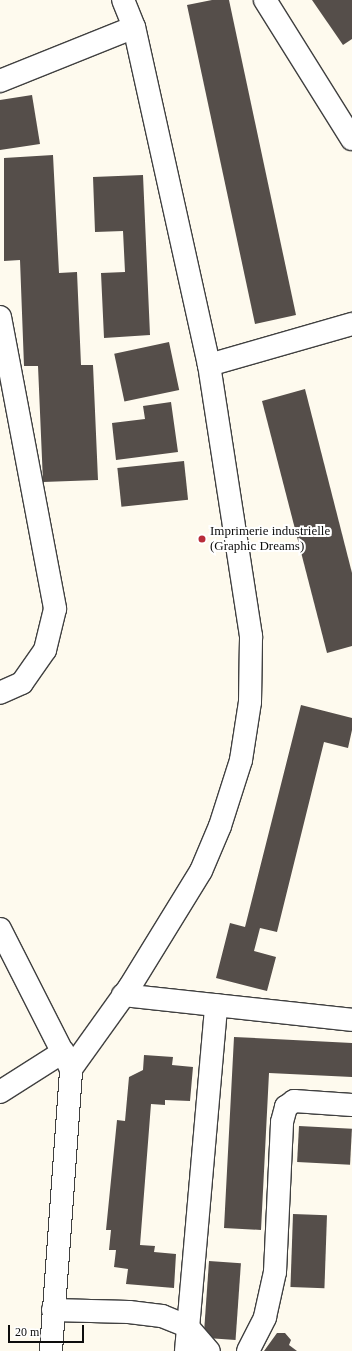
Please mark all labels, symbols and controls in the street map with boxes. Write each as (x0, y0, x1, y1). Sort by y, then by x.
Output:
place label: Imprimerie industrielle (Graphic Dreams) (210, 524, 330, 555)
marker: Imprimerie industrielle (Graphic Dreams) (197, 534, 207, 544)
scale bar (10, 1317, 86, 1343)
text: 20 m (15, 1325, 39, 1339)

